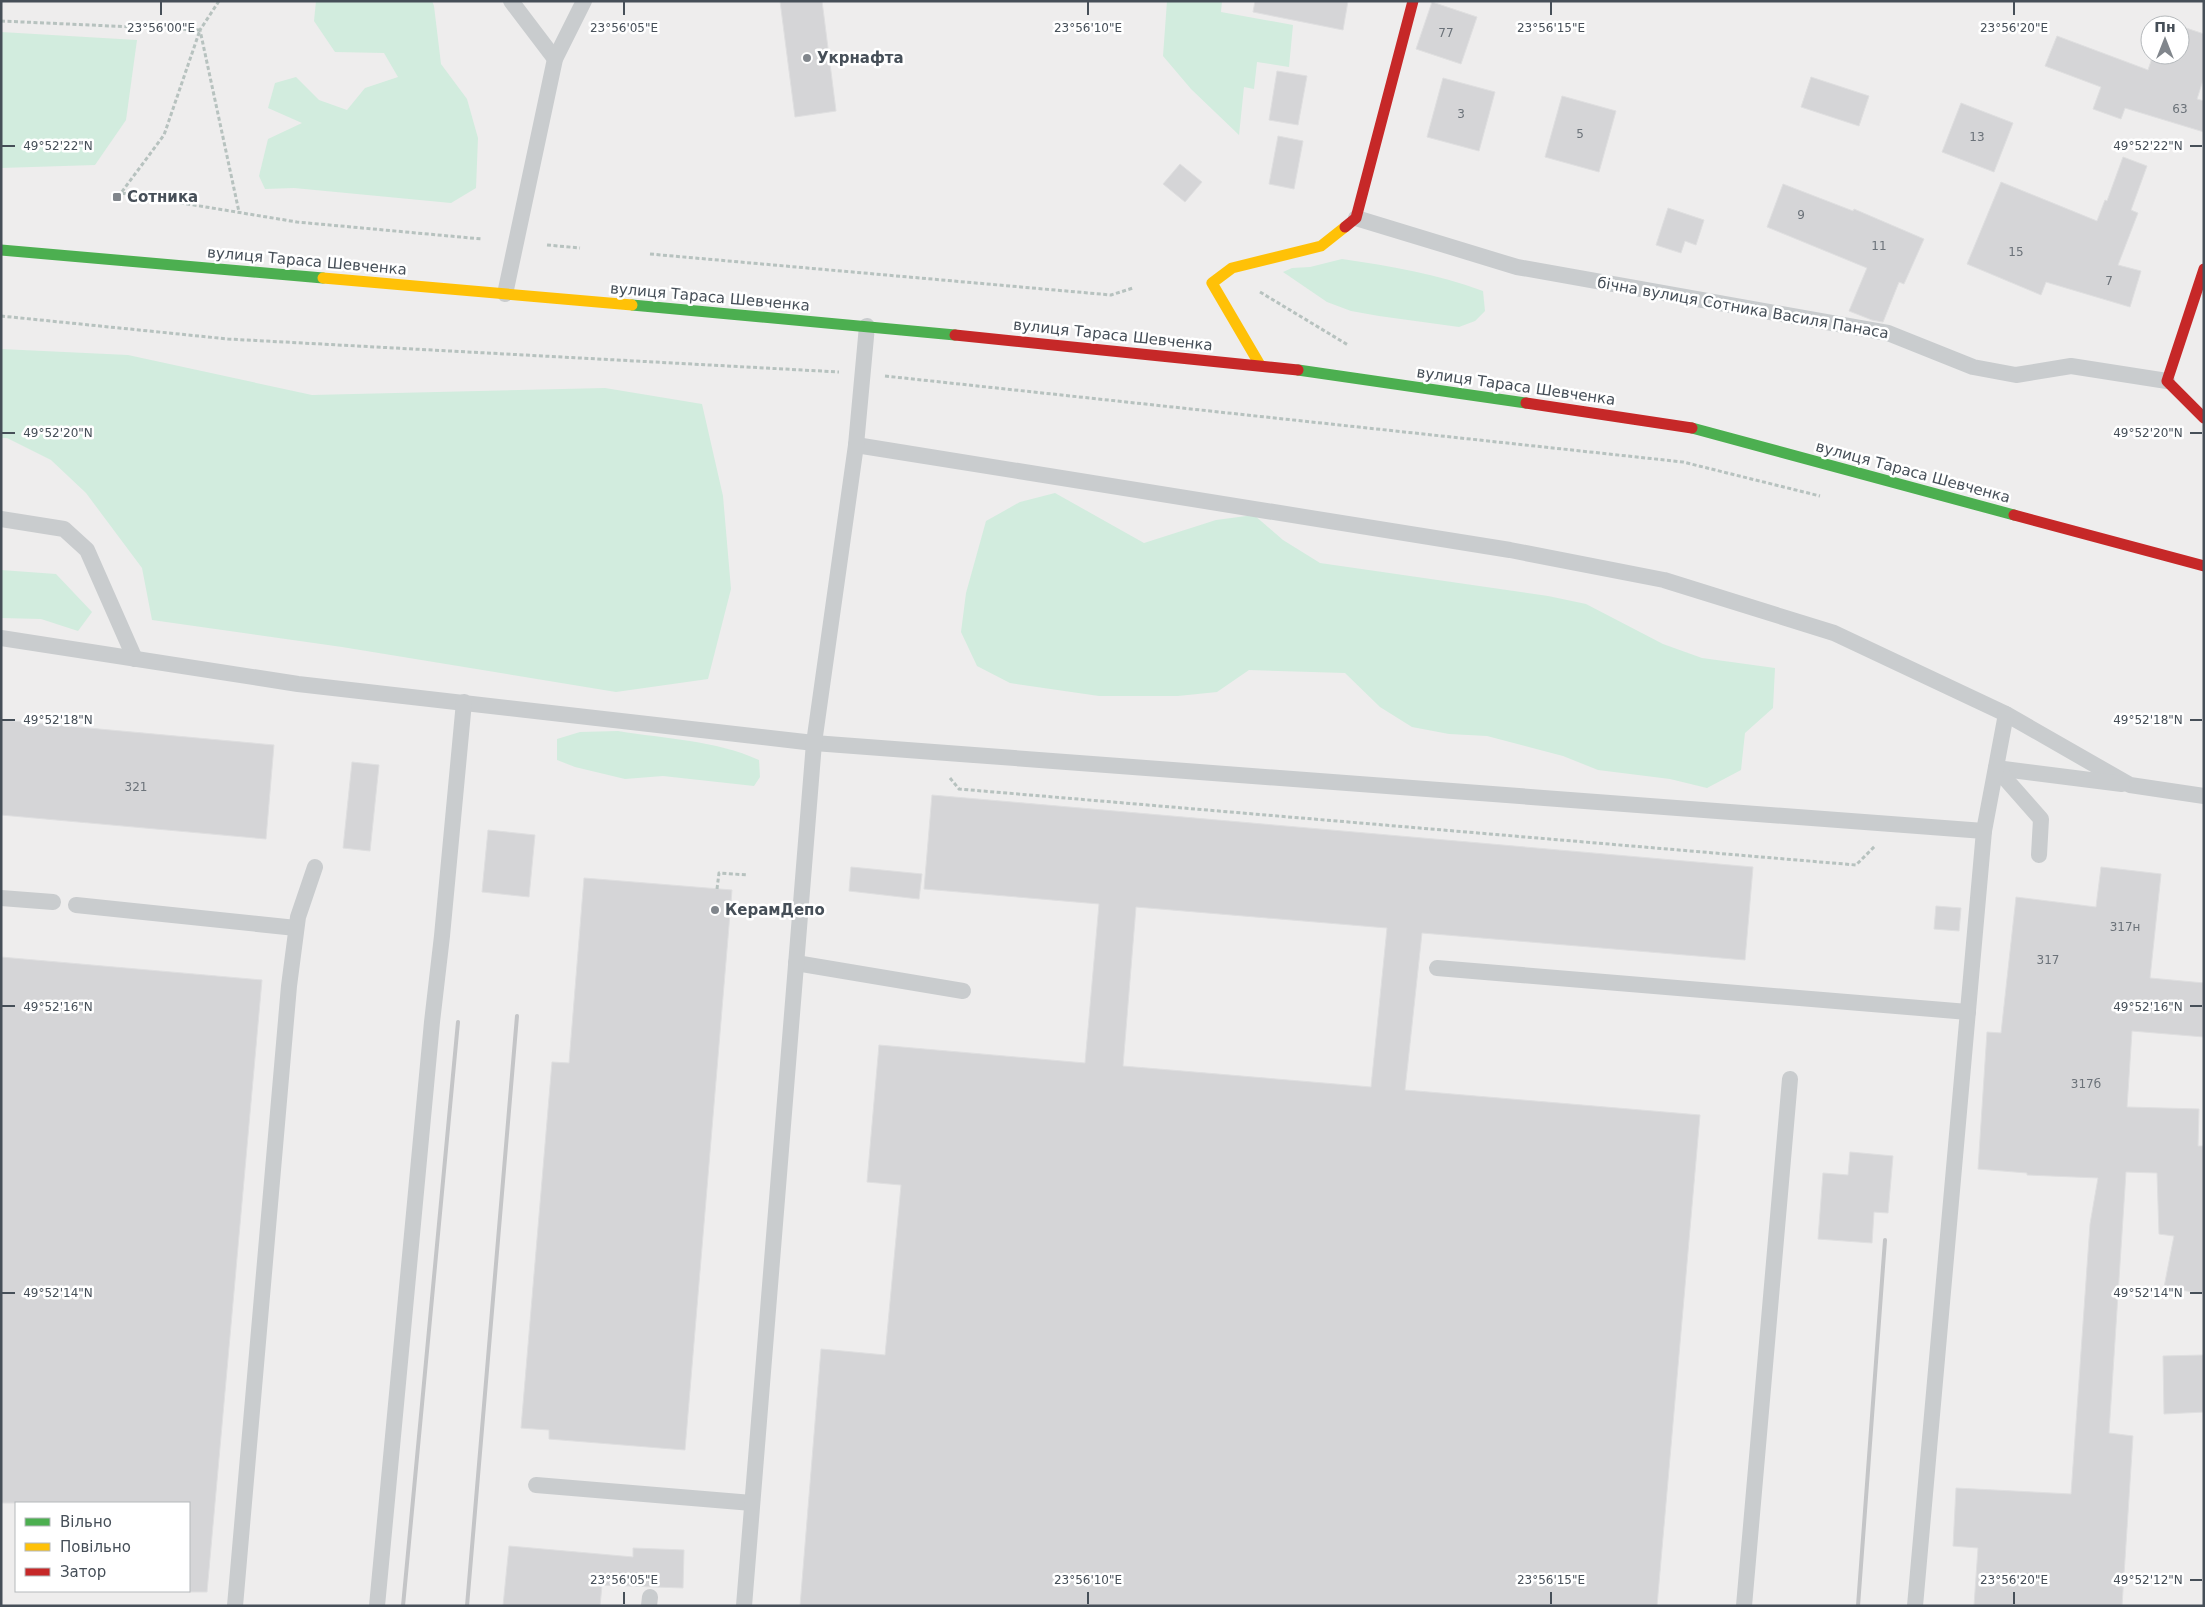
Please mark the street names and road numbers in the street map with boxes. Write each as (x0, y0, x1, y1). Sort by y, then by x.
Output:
street label: вулиця Тараса Шевченка (206, 243, 408, 279)
street label: бічна вулиця Сотника Василя Панаса (1596, 273, 1890, 343)
street label: вулиця Тараса Шевченка (609, 279, 811, 315)
street label: вулиця Тараса Шевченка (1012, 316, 1214, 354)
street label: вулиця Тараса Шевченка (1415, 363, 1617, 409)
street label: вулиця Тараса Шевченка (1814, 437, 2012, 507)

